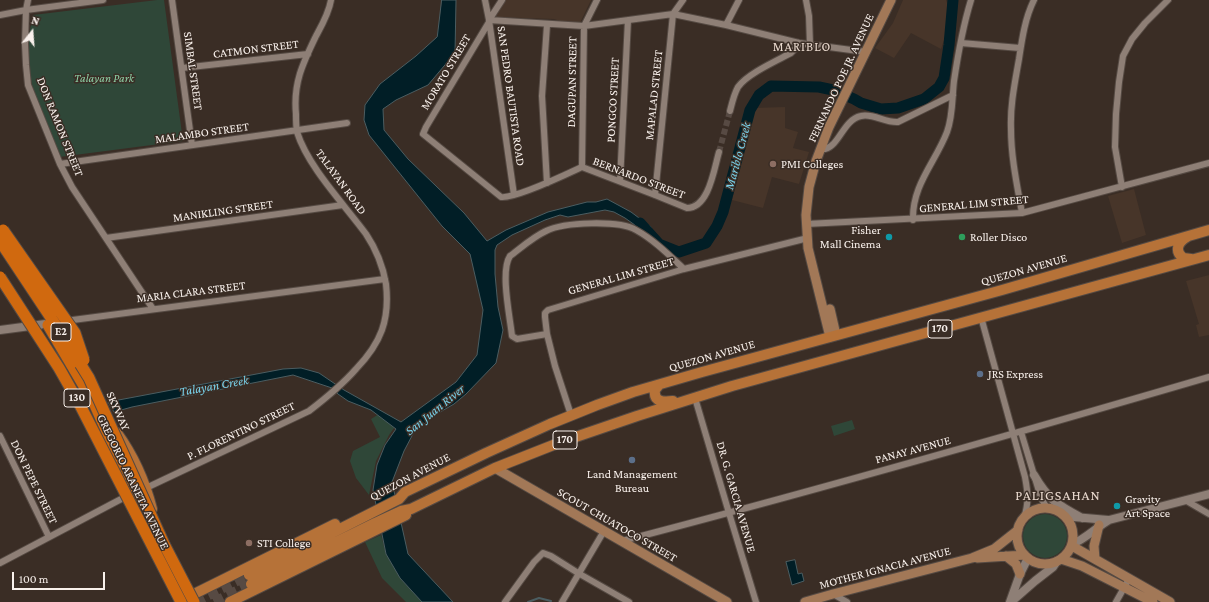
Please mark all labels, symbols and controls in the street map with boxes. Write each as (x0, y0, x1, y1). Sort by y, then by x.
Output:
street label: FERNANDO POE JR. AVENUE (805, 11, 877, 145)
north arrow (12, 12, 52, 52)
text: N (30, 14, 41, 27)
street label: SAN PEDRO BAUTISTA ROAD (494, 25, 528, 167)
street label: SIMBAL STREET (180, 31, 206, 111)
street label: MORATO STREET (418, 32, 474, 112)
street label: DAGUPAN STREET (564, 36, 580, 128)
street label: CATMON STREET (212, 37, 300, 61)
district label: MARIBLO (773, 39, 831, 55)
street label: MAPALAD STREET (642, 49, 666, 141)
street label: PONGCO STREET (604, 57, 622, 143)
park label: Talayan Park (74, 71, 134, 85)
street label: DON RAMON STREET (34, 75, 86, 179)
street label: MALAMBO STREET (154, 119, 250, 147)
water label: Mariblo Creek (721, 120, 755, 192)
street label: TALAYAN ROAD (312, 146, 370, 218)
street label: BERNARDO STREET (591, 154, 687, 202)
place label: PMI Colleges (781, 157, 843, 171)
marker: PMI Colleges (768, 159, 778, 169)
street label: GENERAL LIM STREET (919, 192, 1029, 216)
street label: MANIKLING STREET (172, 197, 274, 225)
place label: Fisher Mall Cinema (820, 223, 881, 251)
place label: Roller Disco (970, 230, 1027, 244)
marker: Fisher Mall Cinema (884, 232, 894, 242)
marker: Roller Disco (957, 232, 967, 242)
street label: QUEZON AVENUE (979, 251, 1069, 289)
street label: GENERAL LIM STREET (566, 254, 676, 298)
street label: MARIA CLARA STREET (136, 278, 246, 306)
road number: 170 (928, 320, 952, 338)
road number: E2 (51, 323, 71, 341)
street label: QUEZON AVENUE (667, 337, 757, 375)
place label: JRS Express (988, 367, 1043, 381)
marker: JRS Express (975, 369, 985, 379)
water label: Talayan Creek (178, 372, 250, 400)
water label: San Juan River (402, 381, 468, 439)
road number: 130 (64, 389, 90, 407)
street label: SKYWAY (103, 389, 133, 433)
street label: P. FLORENTINO STREET (185, 399, 297, 463)
street label: GREGORIO ARANETA AVENUE (94, 412, 172, 552)
road number: 170 (553, 431, 577, 449)
street label: PANAY AVENUE (874, 433, 952, 467)
street label: DON PEPE STREET (7, 438, 61, 526)
street label: DR. G. GARCIA AVENUE (713, 440, 759, 554)
street label: QUEZON AVENUE (367, 450, 453, 504)
marker: Land Management Bureau (627, 455, 637, 465)
place label: Land Management Bureau (587, 467, 677, 495)
street label: SCOUT CHUATOCO STREET (554, 485, 680, 565)
district label: PALIGSAHAN (1015, 488, 1101, 504)
place label: Gravity Art Space (1125, 492, 1170, 520)
marker: Gravity Art Space (1112, 501, 1122, 511)
place label: STI College (257, 536, 311, 550)
marker: STI College (244, 538, 254, 548)
street label: MOTHER IGNACIA AVENUE (818, 544, 952, 592)
scale bar (14, 564, 107, 590)
text: 100 m (19, 572, 48, 586)

